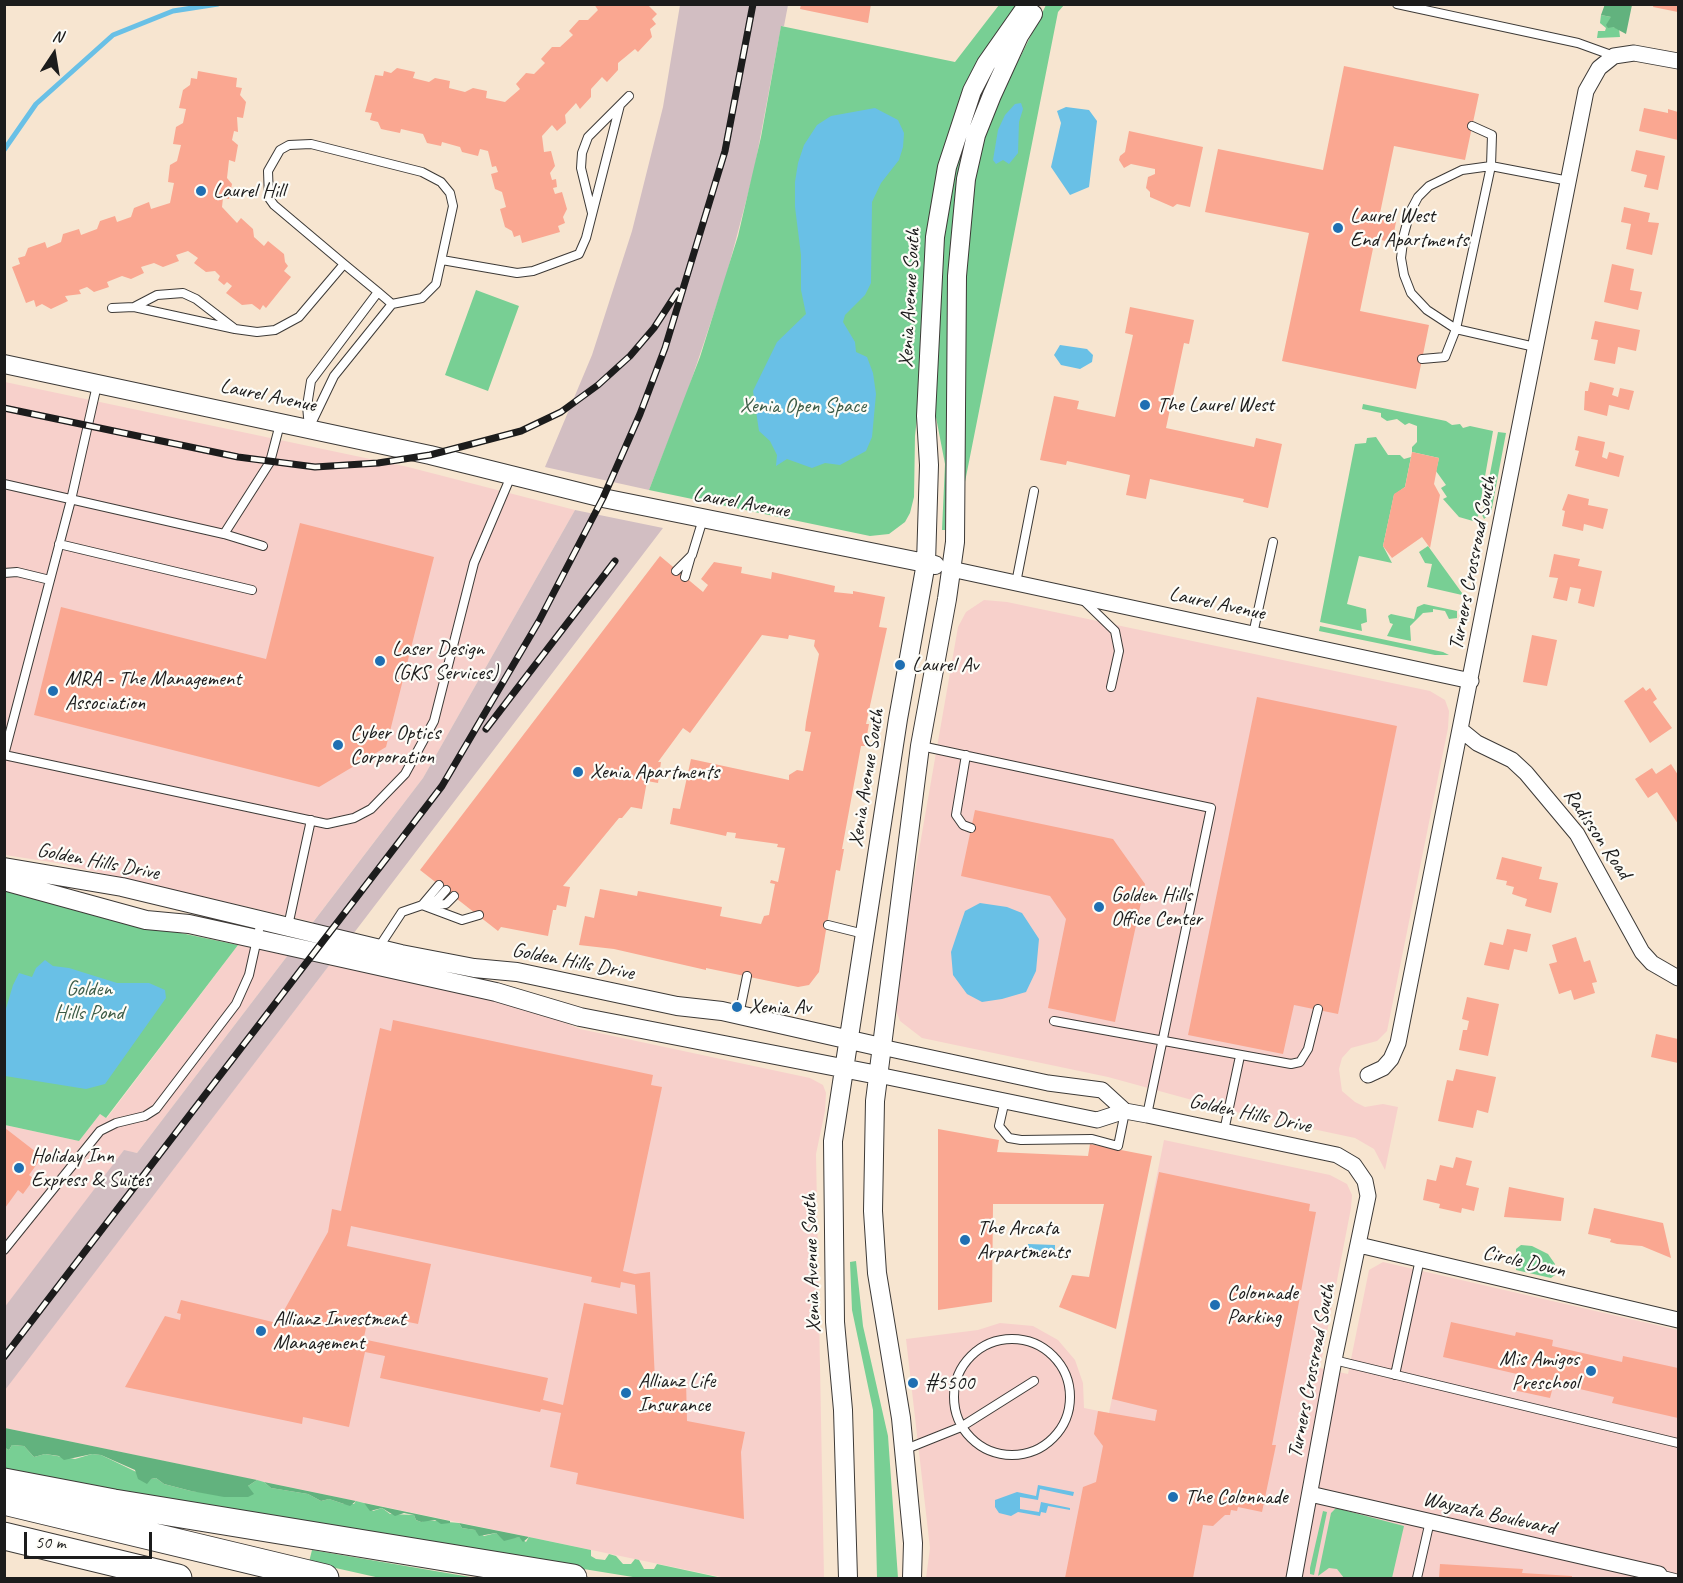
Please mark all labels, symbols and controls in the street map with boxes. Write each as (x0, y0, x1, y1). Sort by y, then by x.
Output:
north arrow (24, 24, 84, 84)
text: N (51, 26, 65, 47)
place label: Laurel Hill (213, 178, 285, 204)
marker: Laurel Hill (194, 184, 208, 198)
place label: Laurel West End Apartments (1350, 203, 1468, 253)
marker: Laurel West End Apartments (1331, 221, 1345, 235)
street label: Xenia Avenue South (894, 228, 926, 368)
street label: Laurel Avenue (218, 374, 318, 418)
place label: The Laurel West (1157, 392, 1274, 418)
park label: Xenia Open Space (740, 393, 866, 419)
marker: The Laurel West (1138, 398, 1152, 412)
street label: Turners Crossroad South (1444, 474, 1502, 652)
street label: Laurel Avenue (691, 482, 791, 524)
street label: Laurel Avenue (1167, 582, 1267, 626)
place label: Laser Design (GKS Services) (392, 636, 498, 686)
place label: Laurel Av (912, 652, 978, 678)
marker: Laser Design (GKS Services) (373, 654, 387, 668)
marker: Laurel Av (893, 658, 907, 672)
place label: MRA - The Management Association (65, 666, 241, 716)
marker: MRA - The Management Association (46, 684, 60, 698)
street label: Xenia Avenue South (844, 707, 890, 849)
place label: Cyber Optics Corporation (350, 720, 440, 770)
marker: Cyber Optics Corporation (331, 738, 345, 752)
place label: Xenia Apartments (590, 759, 719, 785)
marker: Xenia Apartments (571, 765, 585, 779)
street label: Radisson Road (1558, 784, 1636, 884)
street label: Golden Hills Drive (35, 838, 161, 886)
place label: Golden Hills Office Center (1111, 882, 1202, 932)
marker: Golden Hills Office Center (1092, 900, 1106, 914)
street label: Golden Hills Drive (510, 938, 636, 986)
park label: Golden Hills Pond (54, 976, 124, 1026)
place label: Xenia Av (749, 994, 811, 1020)
marker: Xenia Av (730, 1000, 744, 1014)
street label: Golden Hills Drive (1187, 1089, 1313, 1139)
place label: Holiday Inn Express & Suites (31, 1143, 151, 1193)
marker: Holiday Inn Express & Suites (12, 1161, 26, 1175)
street label: Xenia Avenue South (797, 1193, 827, 1333)
place label: The Arcata Arpartments (977, 1215, 1070, 1265)
marker: The Arcata Arpartments (958, 1233, 972, 1247)
street label: Circle Down (1480, 1240, 1568, 1284)
place label: Colonnade Parking (1227, 1280, 1298, 1330)
street label: Turners Crossroad South (1283, 1282, 1341, 1460)
marker: Colonnade Parking (1208, 1298, 1222, 1312)
place label: Allianz Investment Management (273, 1306, 406, 1356)
marker: Allianz Investment Management (254, 1324, 268, 1338)
place label: Mis Amigos Preschool (1499, 1346, 1579, 1396)
marker: Mis Amigos Preschool (1584, 1364, 1598, 1378)
place label: Allianz Life Insurance (638, 1368, 715, 1418)
place label: #5500 (925, 1370, 975, 1396)
marker: #5500 (906, 1376, 920, 1390)
marker: Allianz Life Insurance (619, 1386, 633, 1400)
place label: The Colonnade (1185, 1484, 1288, 1510)
street label: Wayzata Boulevard (1420, 1487, 1558, 1541)
marker: The Colonnade (1166, 1490, 1180, 1504)
scale bar (27, 1520, 154, 1558)
text: 50 m (35, 1531, 66, 1553)

